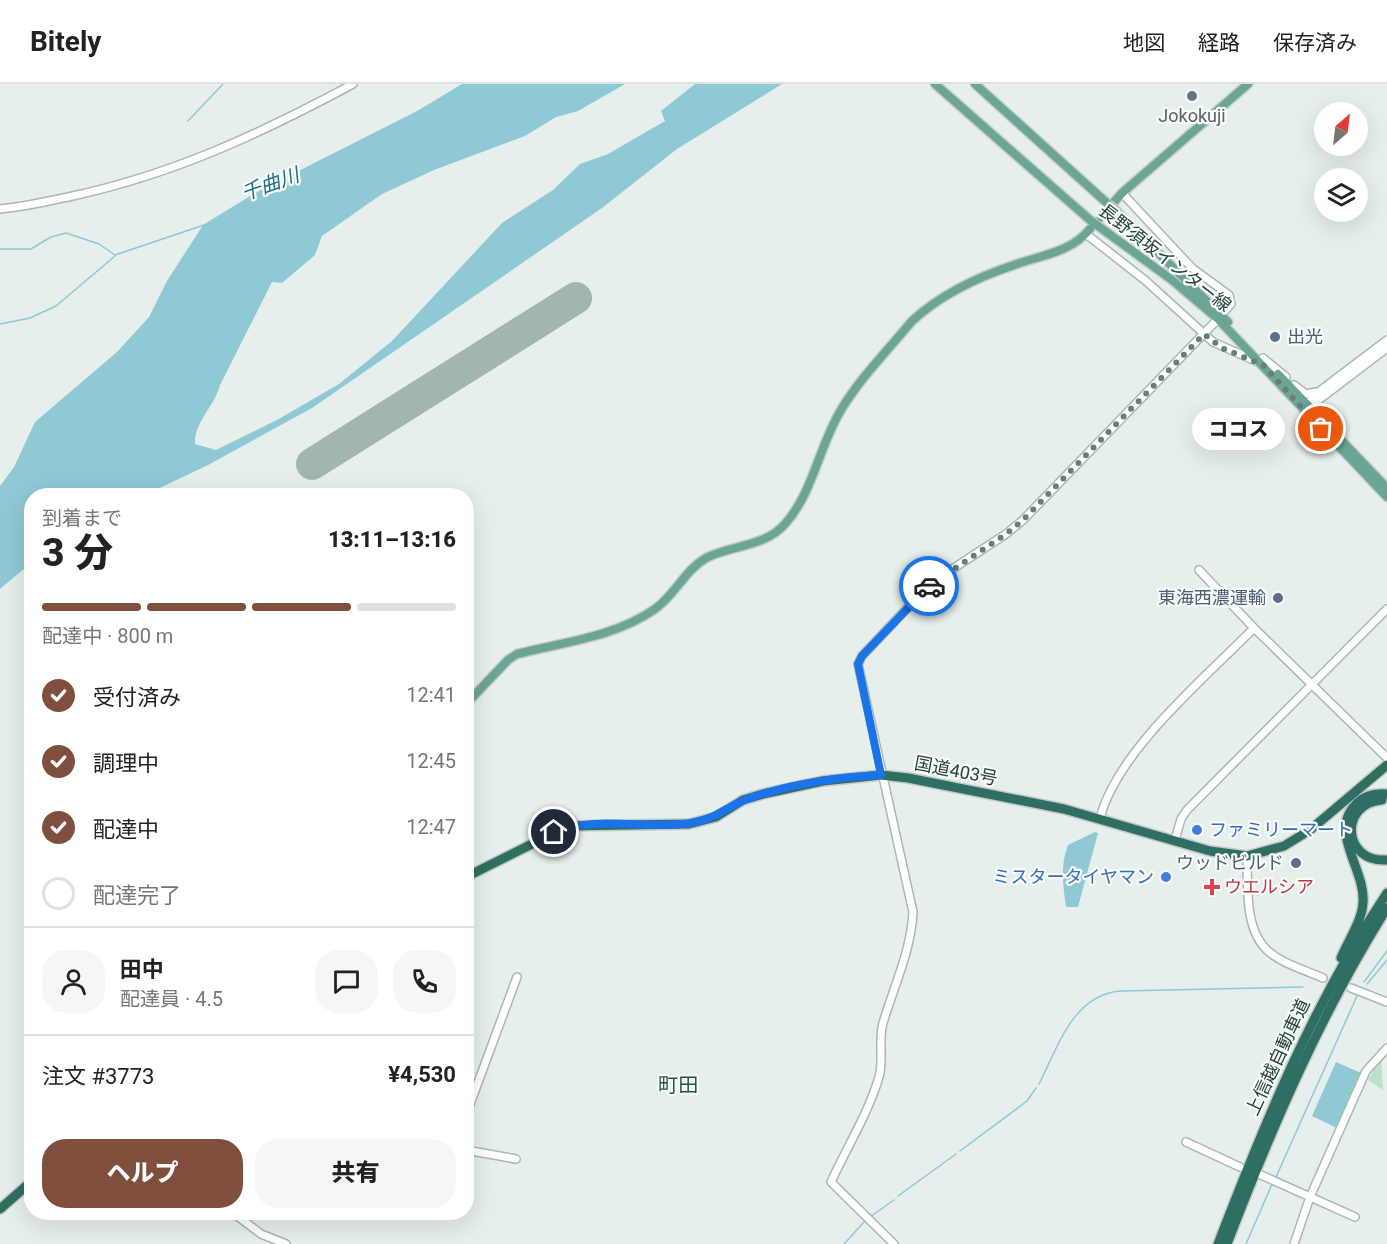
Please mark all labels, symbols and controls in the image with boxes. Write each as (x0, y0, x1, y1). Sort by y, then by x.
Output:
text: Bitely (30, 25, 101, 58)
text: 地図 (1123, 31, 1165, 55)
text: 経路 (1198, 31, 1240, 55)
text: 保存済み (1273, 31, 1357, 55)
marker: Jokokuji (1185, 89, 1199, 103)
north arrow (1314, 102, 1368, 156)
map controls (1314, 102, 1368, 222)
place label: Jokokuji (1158, 105, 1226, 126)
water label: 千曲川 (238, 162, 304, 206)
button: layers (1314, 168, 1368, 222)
street label: 長野須坂インター線 (1095, 199, 1236, 316)
place label: 出光 (1287, 326, 1323, 347)
marker: 出光 (1268, 330, 1282, 344)
pin (1295, 403, 1346, 454)
callout: ココス (1192, 408, 1285, 450)
icon: bag (1304, 412, 1337, 445)
text: ココス (1209, 417, 1269, 441)
text: 到着まで (42, 506, 122, 530)
text: 13:11–13:16 (328, 527, 456, 552)
text: 3 分 (42, 530, 113, 576)
courier (899, 556, 959, 616)
icon: car (913, 570, 946, 603)
place label: 東海西濃運輸 (1158, 587, 1266, 608)
marker: 東海西濃運輸 (1271, 591, 1285, 605)
text: 配達中 · 800 m (42, 624, 173, 648)
icon: check (42, 679, 75, 712)
text: 12:41 (406, 683, 456, 707)
text: 受付済み (93, 685, 181, 710)
icon: check (42, 745, 75, 778)
text: 12:45 (406, 749, 456, 773)
text: 調理中 (93, 751, 159, 776)
street label: 国道403号 (913, 752, 1000, 789)
pin (528, 806, 579, 857)
icon: check (42, 811, 75, 844)
text: 12:47 (406, 815, 456, 839)
icon: home (537, 815, 570, 848)
text: 配達中 (93, 817, 159, 842)
place label: ファミリーマート (1209, 819, 1353, 840)
marker: ファミリーマート (1190, 823, 1204, 837)
place label: ウッドビルド (1176, 852, 1284, 873)
marker: ウッドビルド (1289, 856, 1303, 870)
place label: ミスタータイヤマン (993, 866, 1154, 887)
marker: ミスタータイヤマン (1159, 870, 1173, 884)
place label: ウエルシア (1224, 876, 1314, 897)
marker: ウエルシア (1205, 880, 1219, 894)
text: 配達完了 (93, 883, 181, 908)
button: person (42, 950, 105, 1013)
button: chat (315, 950, 378, 1013)
button: phone (393, 950, 456, 1013)
text: 田中 (120, 957, 164, 982)
text: 配達員 · 4.5 (120, 987, 223, 1011)
street label: 上信越自動車道 (1241, 995, 1314, 1118)
text: ¥4,530 (388, 1062, 456, 1087)
text: 注文 #3773 (42, 1064, 154, 1089)
district label: 町田 (658, 1073, 698, 1097)
button: ヘルプ (42, 1139, 243, 1208)
button: 共有 (255, 1139, 456, 1208)

